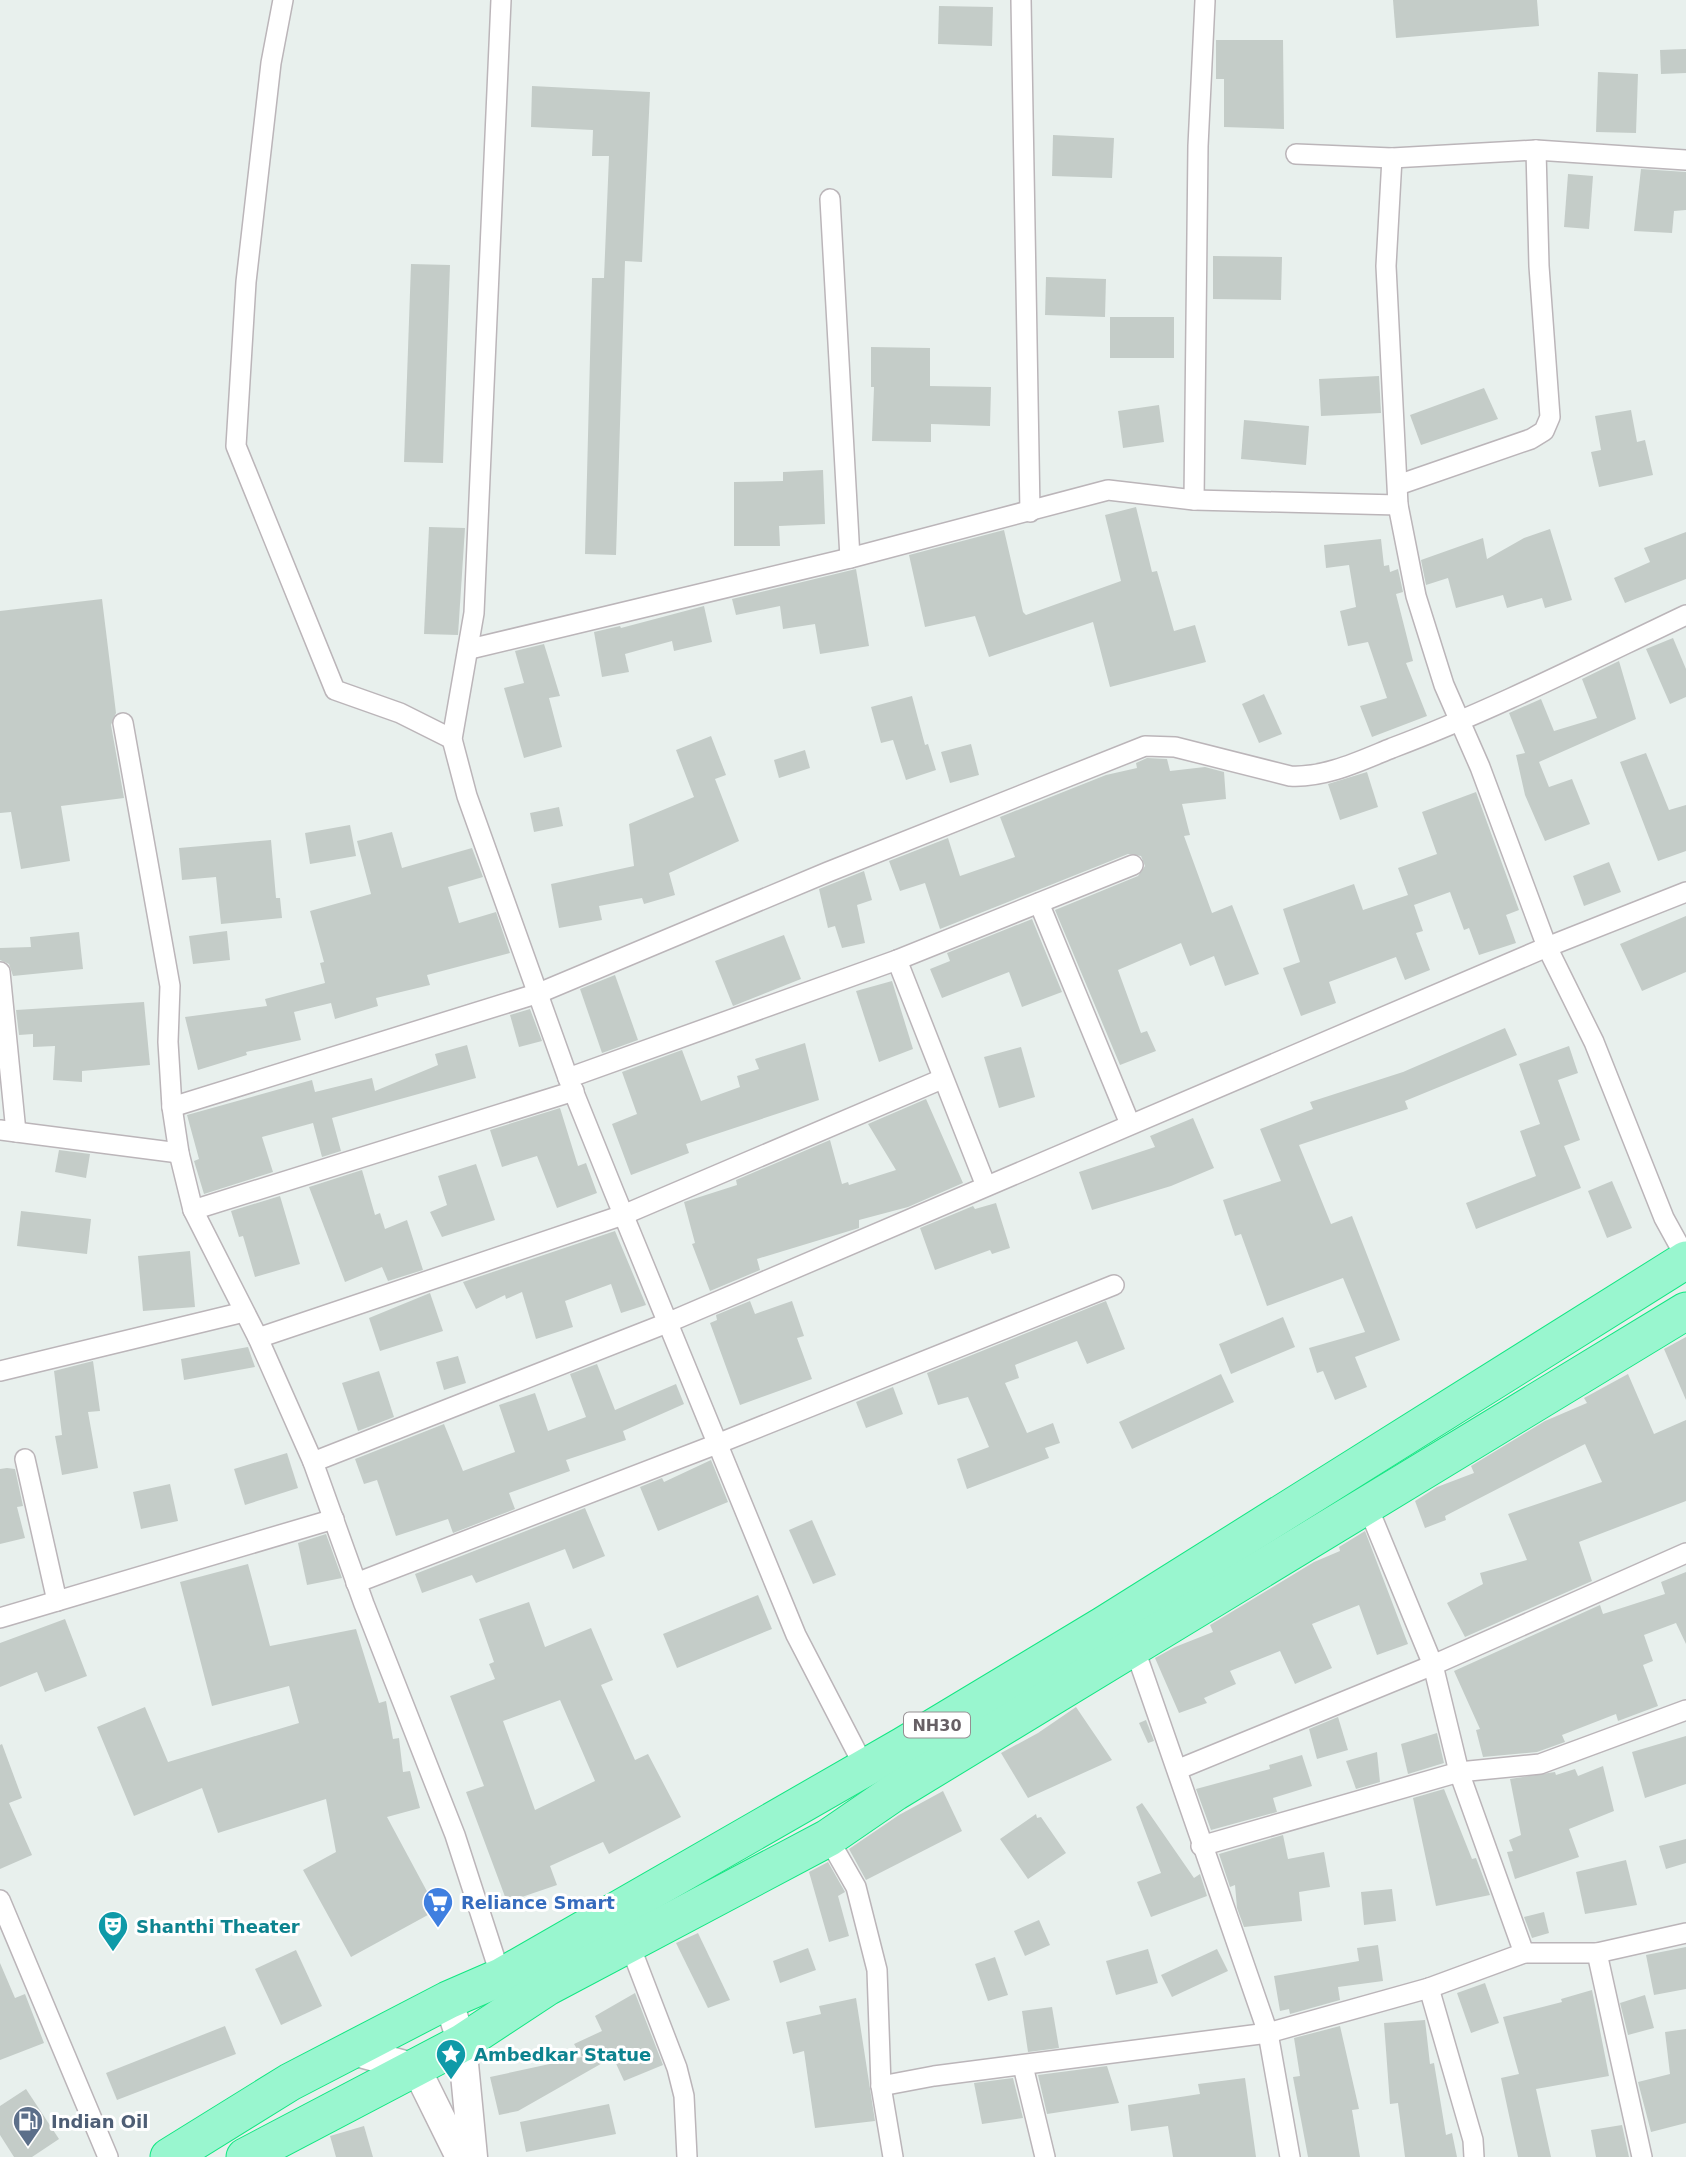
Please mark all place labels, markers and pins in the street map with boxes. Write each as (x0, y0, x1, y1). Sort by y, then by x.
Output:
supermarket icon: Reliance Smart (421, 1885, 455, 1929)
place label: Reliance Smart (461, 1892, 615, 1913)
theatre icon: Shanthi Theater (96, 1909, 130, 1953)
place label: Shanthi Theater (136, 1916, 300, 1937)
place icon: Ambedkar Statue (434, 2037, 468, 2081)
place label: Ambedkar Statue (474, 2044, 651, 2065)
fuel station icon: Indian Oil (11, 2104, 45, 2148)
place label: Indian Oil (51, 2111, 148, 2132)

